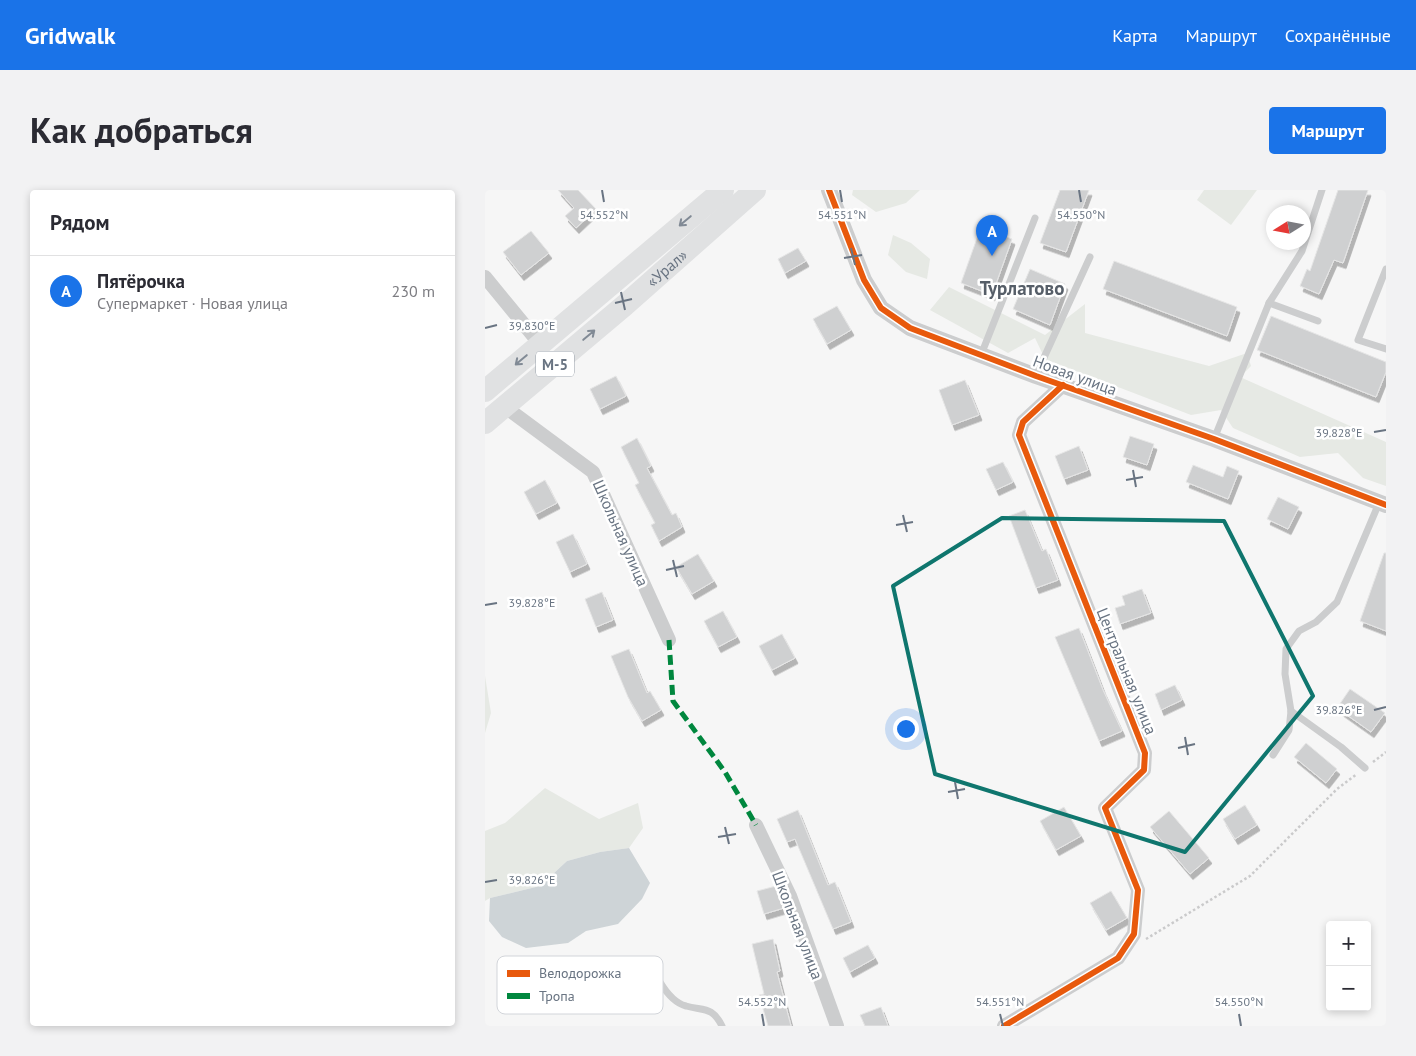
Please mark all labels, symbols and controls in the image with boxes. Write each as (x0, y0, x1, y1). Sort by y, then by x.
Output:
text: Gridwalk (25, 20, 115, 51)
text: Карта (1112, 24, 1158, 47)
text: Маршрут (1186, 24, 1257, 47)
text: Сохранённые (1285, 24, 1391, 47)
text: Как добраться (30, 107, 253, 153)
button: Маршрут (1269, 107, 1386, 154)
north arrow (1266, 205, 1311, 250)
text: 54.552°N (580, 207, 628, 222)
text: 54.551°N (818, 207, 866, 222)
text: 54.550°N (1057, 207, 1105, 222)
text: Рядом (50, 209, 109, 236)
pin: A (976, 215, 1008, 256)
one-way arrow (679, 216, 692, 227)
street label: «Урал» (642, 244, 692, 291)
text: Пятёрочка (97, 269, 185, 293)
district label: Турлатово (980, 276, 1064, 300)
text: A (61, 281, 71, 301)
text: 230 m (392, 281, 435, 301)
text: Супермаркет · Новая улица (97, 293, 288, 313)
text: 39.830°E (509, 318, 555, 333)
one-way arrow (583, 329, 596, 341)
street label: Новая улица (1030, 351, 1120, 399)
road number: М-5 (536, 352, 574, 376)
one-way arrow (515, 355, 528, 366)
text: 39.828°E (1316, 425, 1362, 440)
street label: Школьная улица (589, 477, 653, 589)
text: 39.828°E (509, 595, 555, 610)
street label: Центральная улица (1092, 605, 1162, 737)
text: 39.826°E (1316, 702, 1362, 717)
your location (893, 716, 919, 742)
street label: Школьная улица (768, 868, 828, 982)
text: 39.826°E (509, 872, 555, 887)
map controls (1326, 921, 1371, 1011)
button: + (1326, 921, 1371, 966)
legend (497, 956, 663, 1014)
text: Велодорожка (539, 964, 621, 982)
button: − (1326, 966, 1371, 1011)
text: Тропа (539, 987, 575, 1005)
text: 54.552°N (738, 994, 786, 1009)
text: 54.551°N (976, 994, 1024, 1009)
text: 54.550°N (1215, 994, 1263, 1009)

